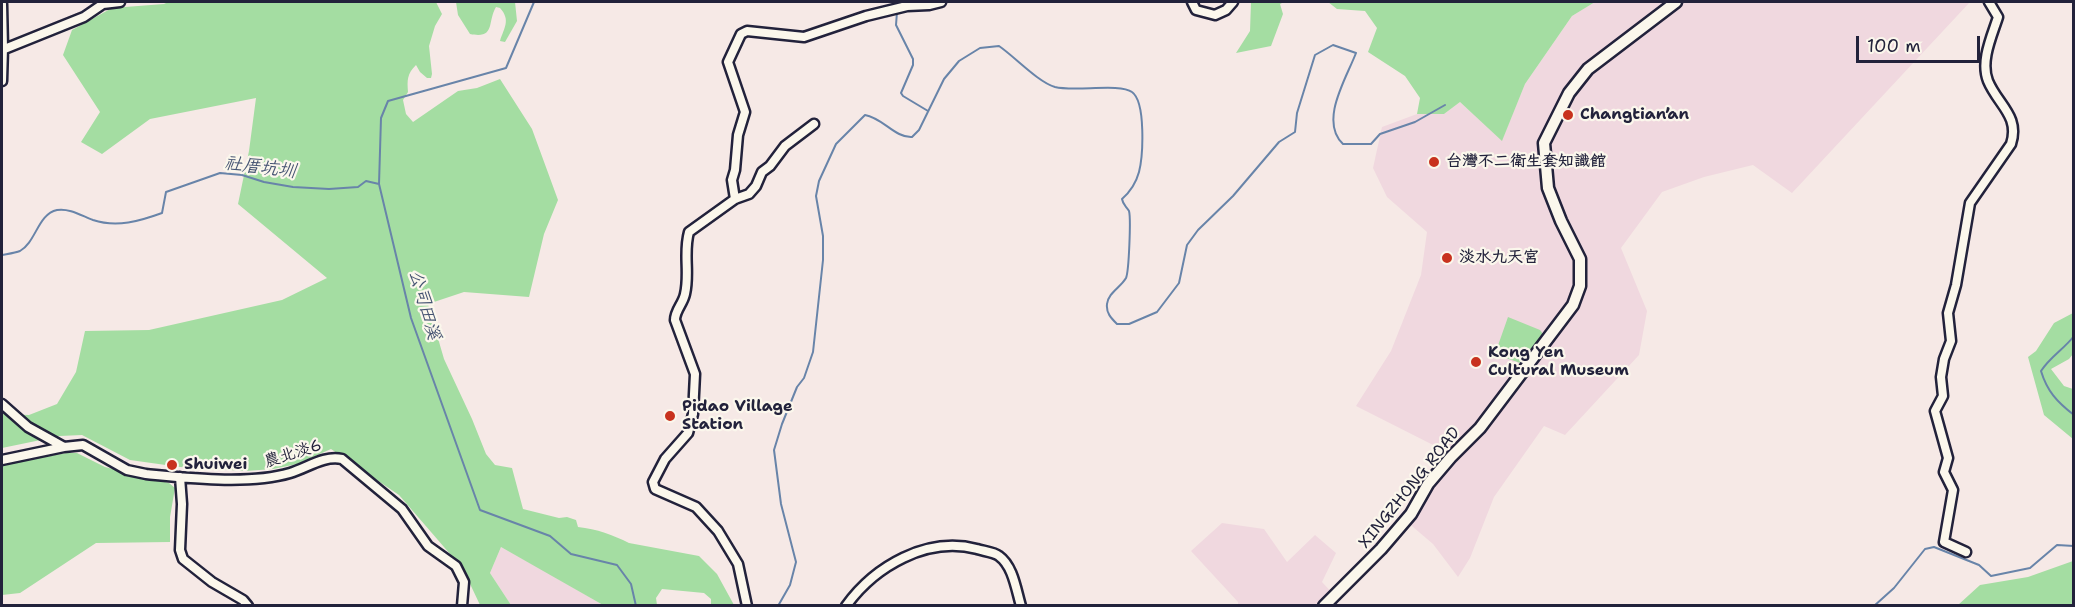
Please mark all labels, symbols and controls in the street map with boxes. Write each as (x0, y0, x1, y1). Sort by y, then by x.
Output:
scale bar (1859, 24, 1984, 62)
text: 100 m (1867, 34, 1921, 58)
place label: Changtian’an (1580, 105, 1689, 125)
marker: Changtian’an (1561, 108, 1575, 122)
place label: 台灣不二衛生套知識館 (1446, 152, 1606, 172)
water label: 社厝坑圳 (223, 153, 297, 183)
marker: 台灣不二衛生套知識館 (1427, 155, 1441, 169)
place label: 淡水九天宮 (1459, 248, 1539, 268)
marker: 淡水九天宮 (1440, 251, 1454, 265)
water label: 公司田溪 (404, 267, 444, 343)
place label: Kong Yen Cultural Museum (1488, 343, 1629, 381)
marker: Kong Yen Cultural Museum (1469, 355, 1483, 369)
place label: Pidao Village Station (682, 397, 793, 435)
marker: Pidao Village Station (663, 409, 677, 423)
street label: XINGZHONG ROAD (1355, 424, 1465, 552)
street label: 農北淡6 (262, 436, 324, 472)
place label: Shuiwei (184, 455, 247, 475)
marker: Shuiwei (165, 458, 179, 472)

